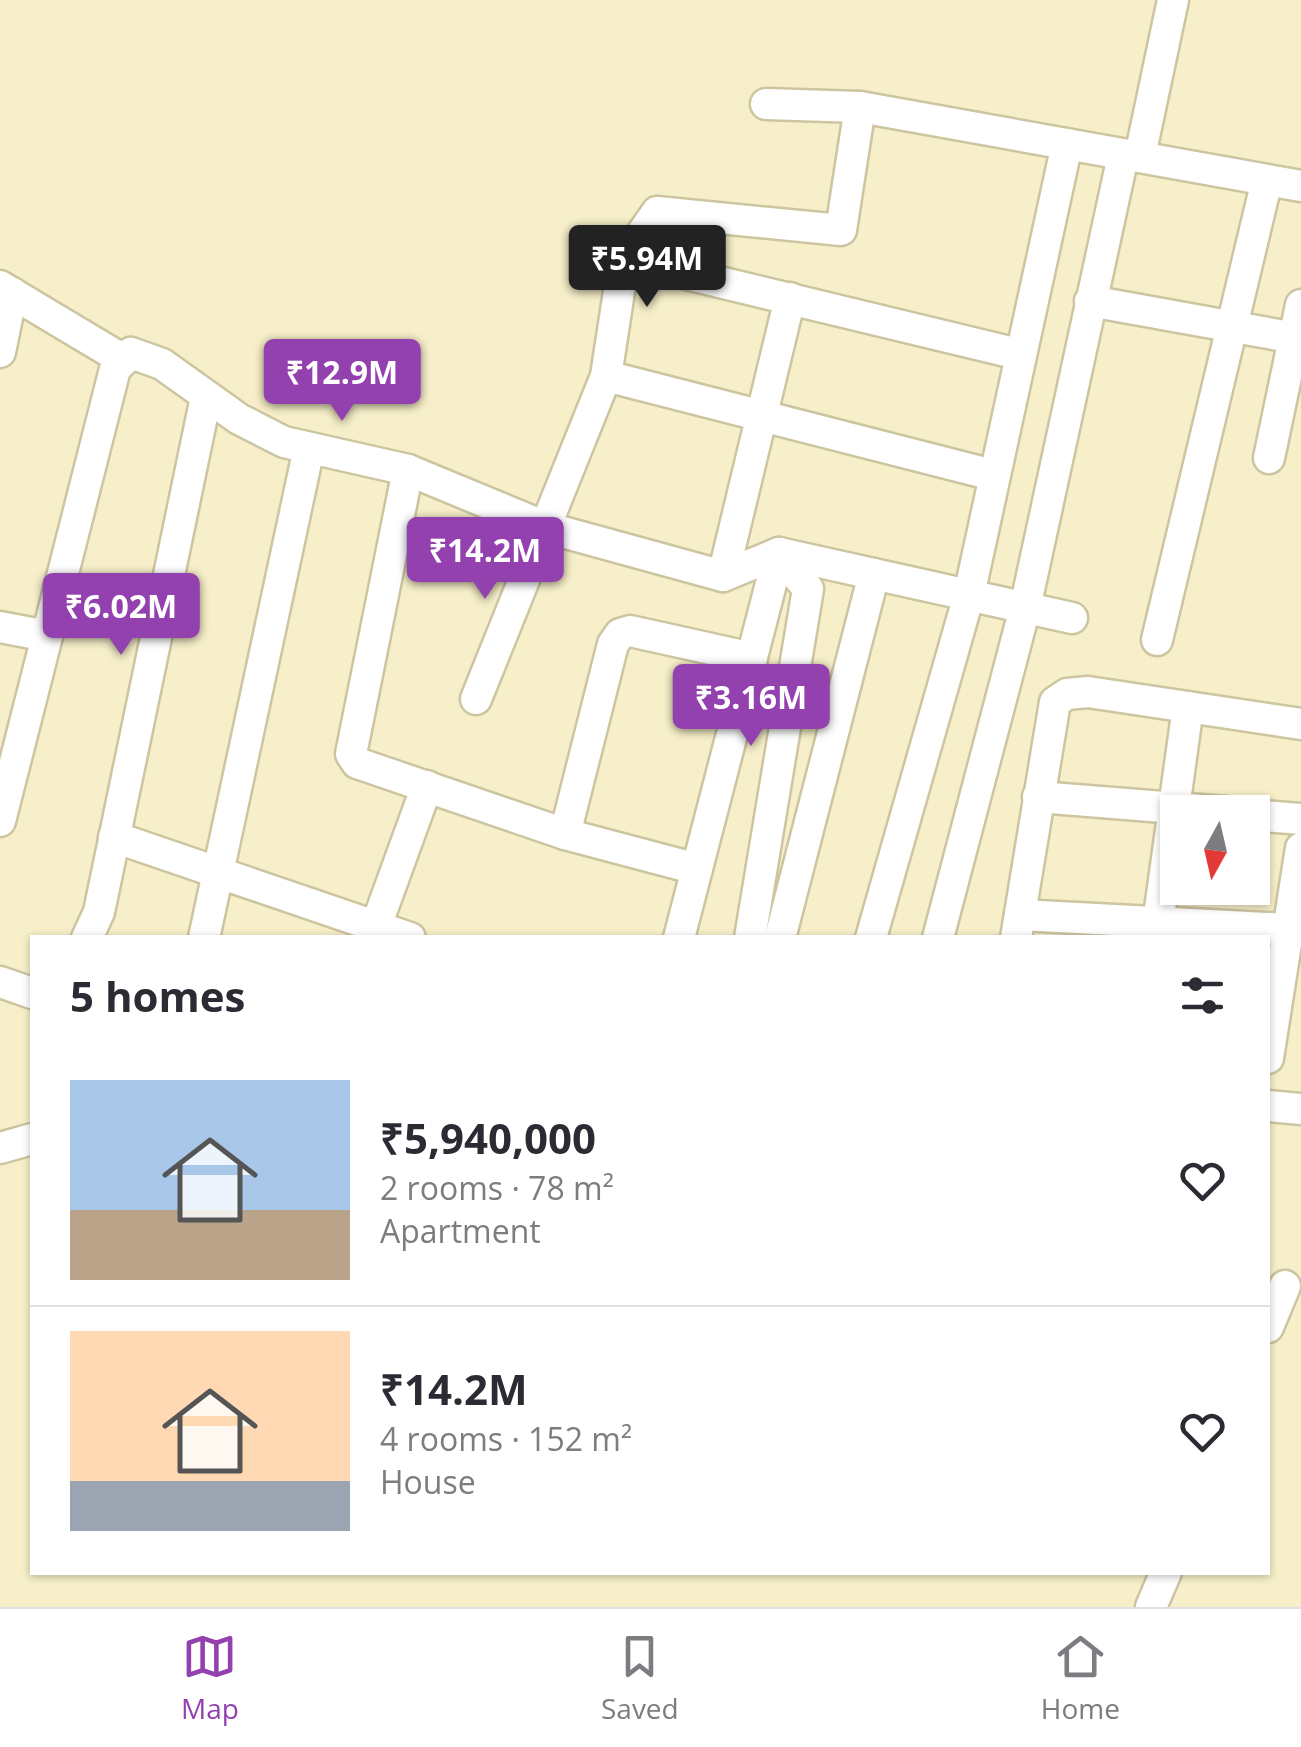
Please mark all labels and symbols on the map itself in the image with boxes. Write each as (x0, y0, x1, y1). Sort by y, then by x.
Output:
pin: ₹5.94M (566, 225, 728, 310)
pin: ₹12.9M (261, 339, 423, 424)
pin: ₹14.2M (404, 517, 566, 602)
pin: ₹6.02M (40, 573, 202, 658)
pin: ₹3.16M (670, 664, 832, 749)
north arrow (1160, 795, 1270, 905)

